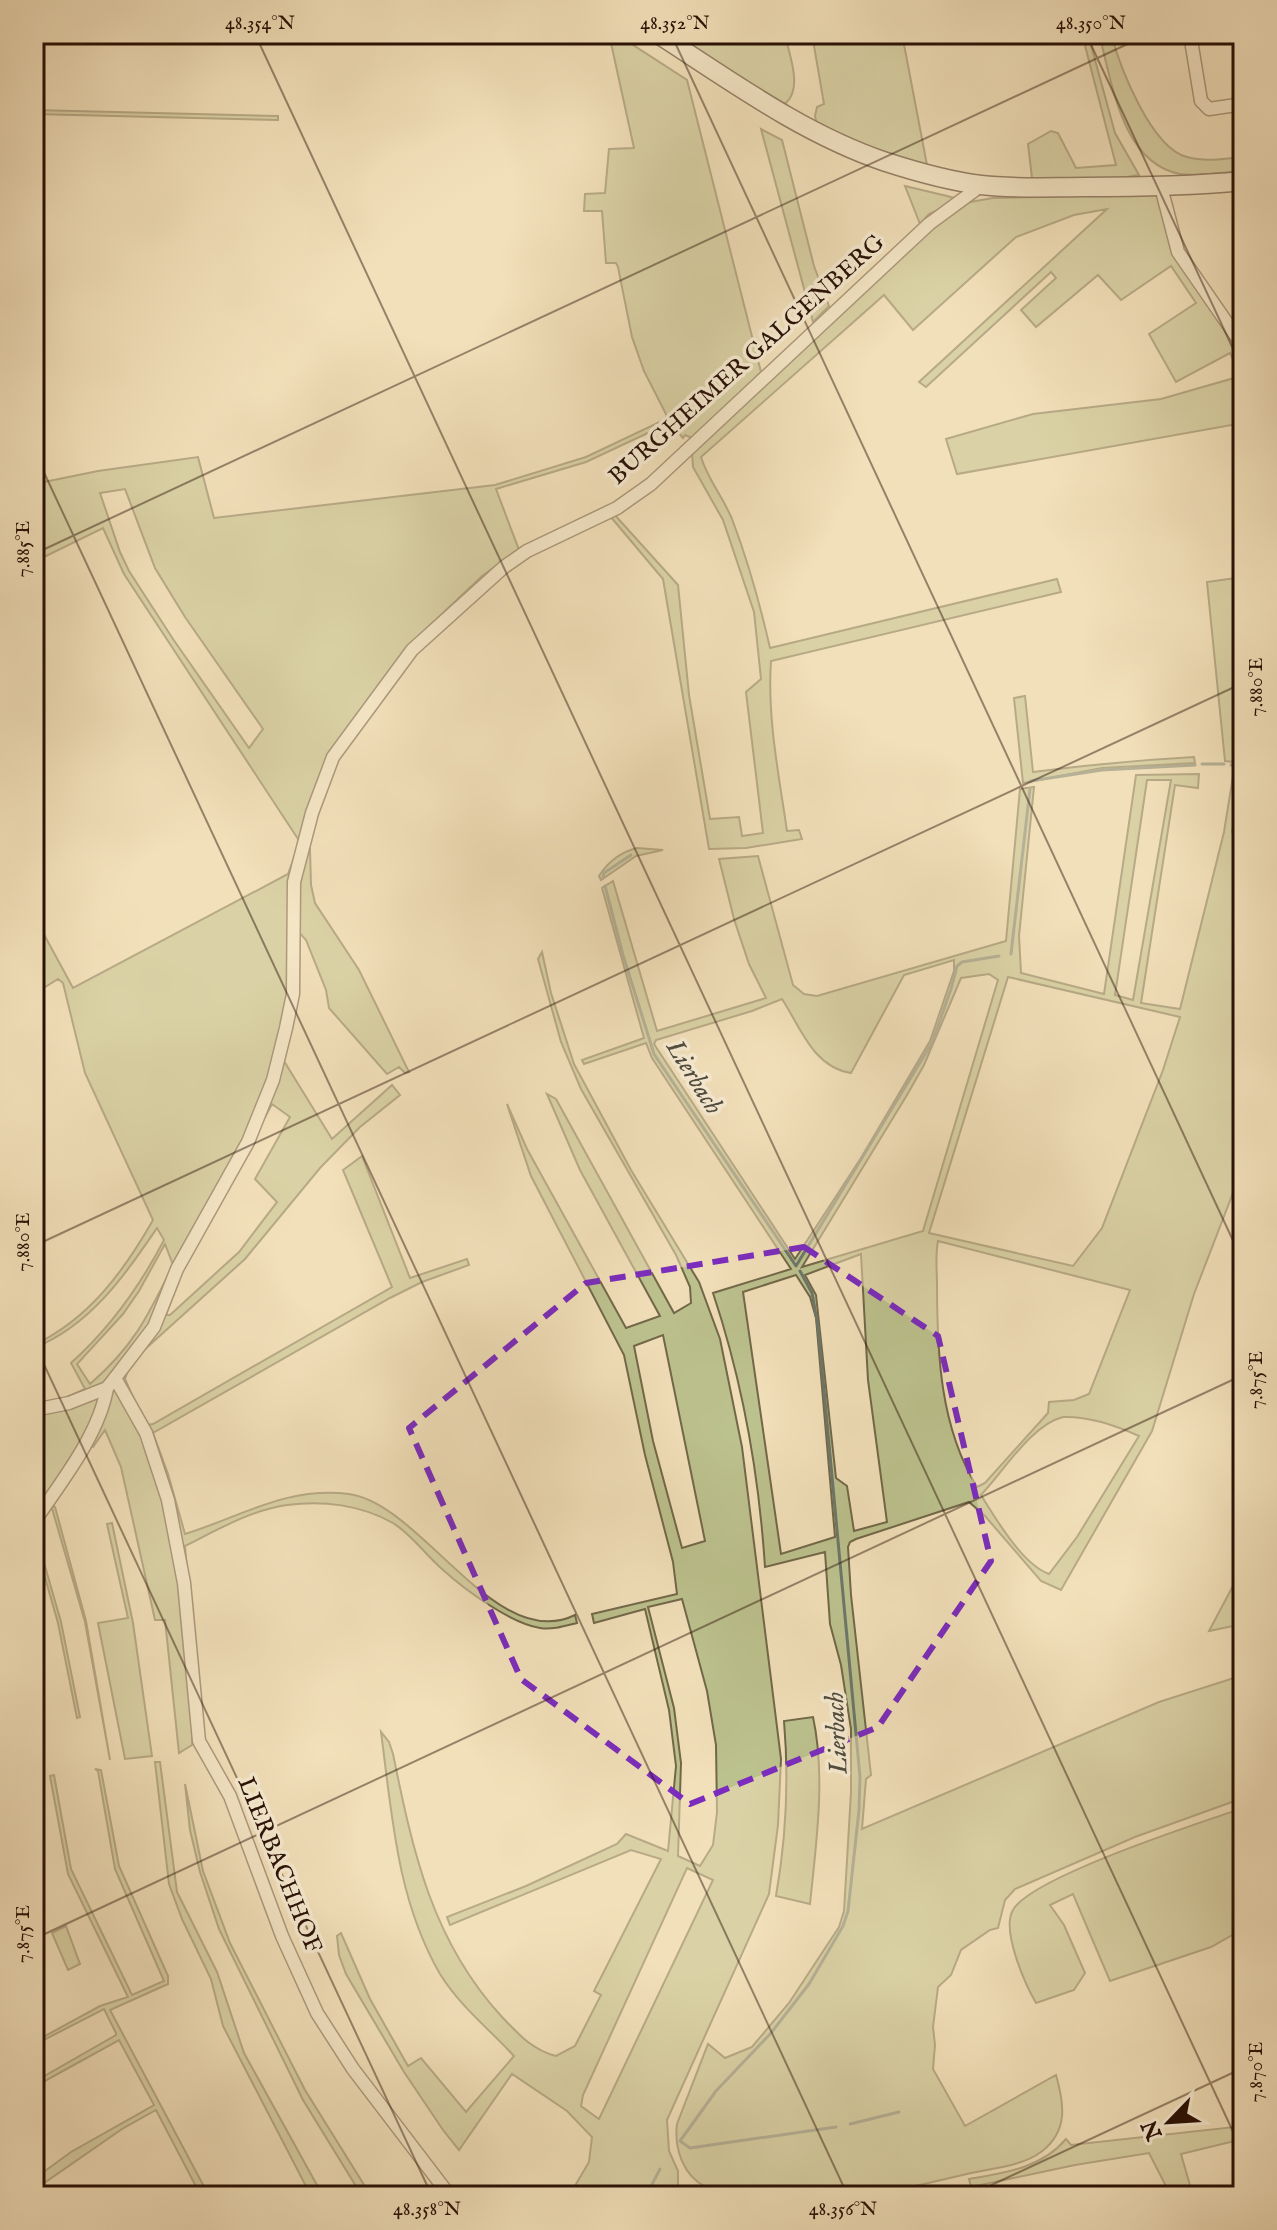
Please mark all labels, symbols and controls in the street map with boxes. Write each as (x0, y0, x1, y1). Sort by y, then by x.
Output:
text: 48.354°N (225, 11, 295, 36)
text: 48.352°N (640, 11, 710, 36)
text: 48.350°N (1056, 11, 1126, 36)
street label: BURGHEIMER GALGENBERG (603, 228, 891, 492)
text: 7.885°E (11, 520, 36, 577)
text: 7.880°E (1244, 657, 1269, 717)
water label: Lierbach (658, 1032, 730, 1121)
text: 7.880°E (11, 1212, 36, 1272)
text: 7.875°E (1244, 1351, 1269, 1409)
water label: Lierbach (818, 1691, 856, 1776)
street label: LIERBACHHOF (230, 1773, 328, 1957)
text: 7.875°E (11, 1905, 36, 1963)
text: 7.870°E (1244, 2041, 1269, 2102)
north arrow (1129, 2082, 1209, 2162)
text: N (1136, 2115, 1170, 2145)
text: 48.358°N (393, 2197, 461, 2222)
text: 48.356°N (809, 2197, 877, 2222)

